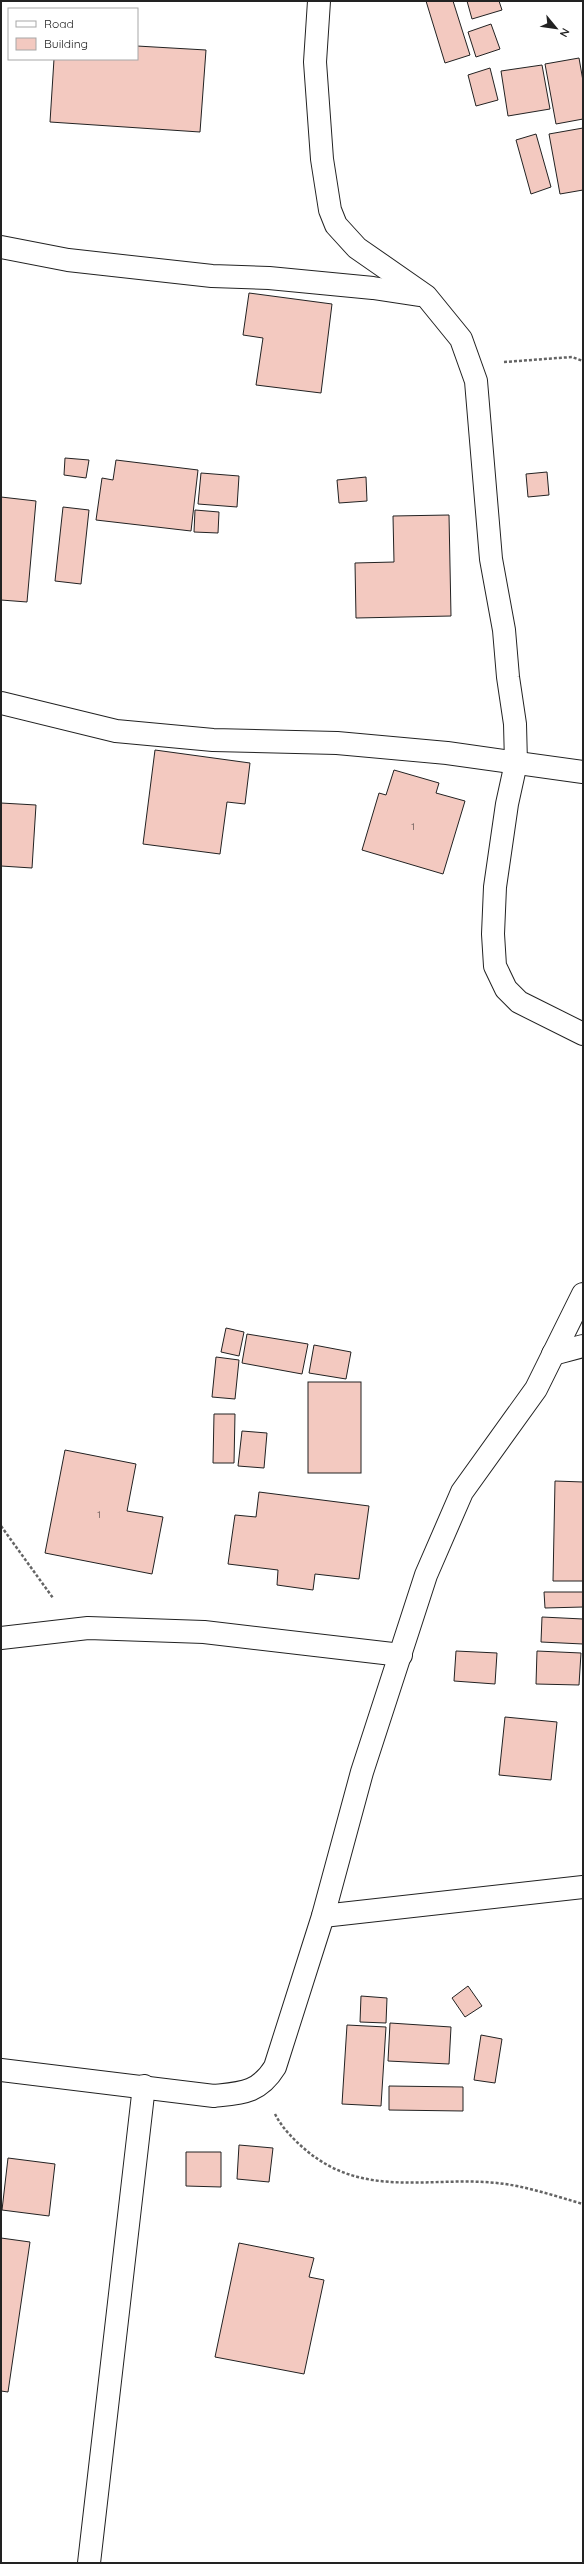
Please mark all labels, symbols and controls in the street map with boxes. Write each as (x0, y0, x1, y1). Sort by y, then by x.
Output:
legend (8, 8, 138, 60)
north arrow (536, 8, 576, 48)
text: Road (44, 16, 74, 31)
text: N (557, 26, 573, 40)
text: Building (44, 36, 88, 51)
house number: 1 (411, 820, 415, 833)
house number: 1 (97, 1508, 101, 1521)

